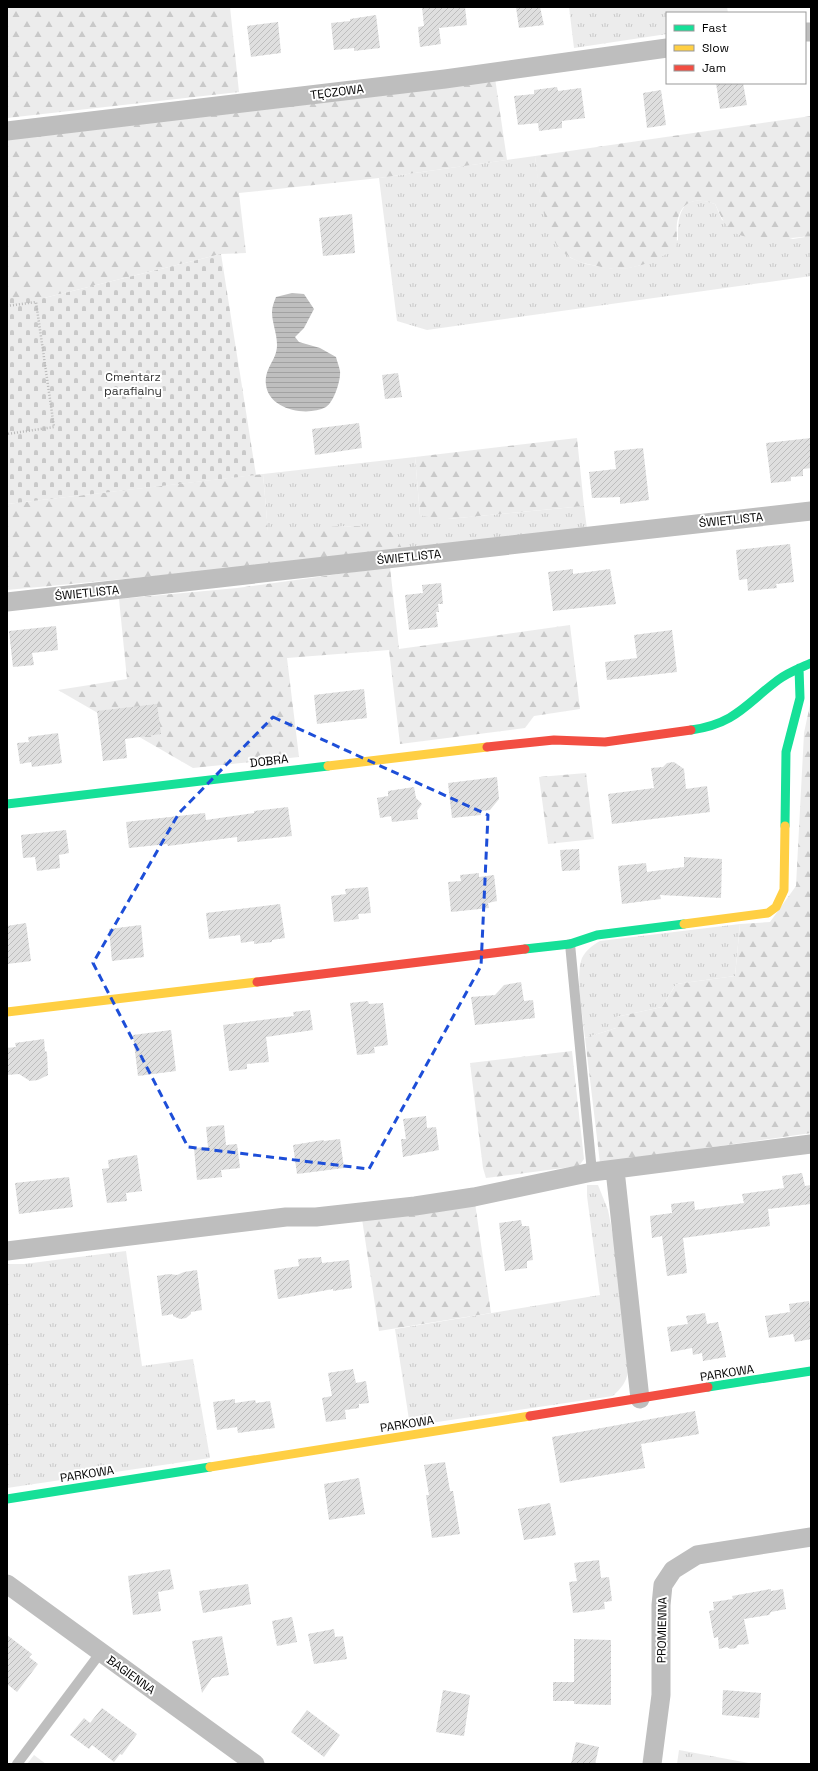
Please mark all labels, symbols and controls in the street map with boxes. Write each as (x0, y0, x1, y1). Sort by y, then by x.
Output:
legend (666, 12, 806, 84)
text: Fast (702, 20, 727, 36)
text: Slow (702, 40, 729, 56)
text: Jam (702, 60, 726, 76)
street label: TĘCZOWA (309, 81, 365, 103)
park label: Cmentarz parafialny (104, 369, 162, 399)
street label: ŚWIETLISTA (698, 509, 764, 531)
street label: ŚWIETLISTA (376, 546, 442, 568)
street label: ŚWIETLISTA (54, 582, 120, 604)
street label: DOBRA (249, 751, 290, 771)
street label: PARKOWA (699, 1361, 756, 1385)
street label: PARKOWA (379, 1412, 436, 1436)
street label: PARKOWA (59, 1462, 116, 1486)
street label: PROMIENNA (653, 1596, 671, 1663)
street label: BAGIENNA (103, 1652, 159, 1698)

